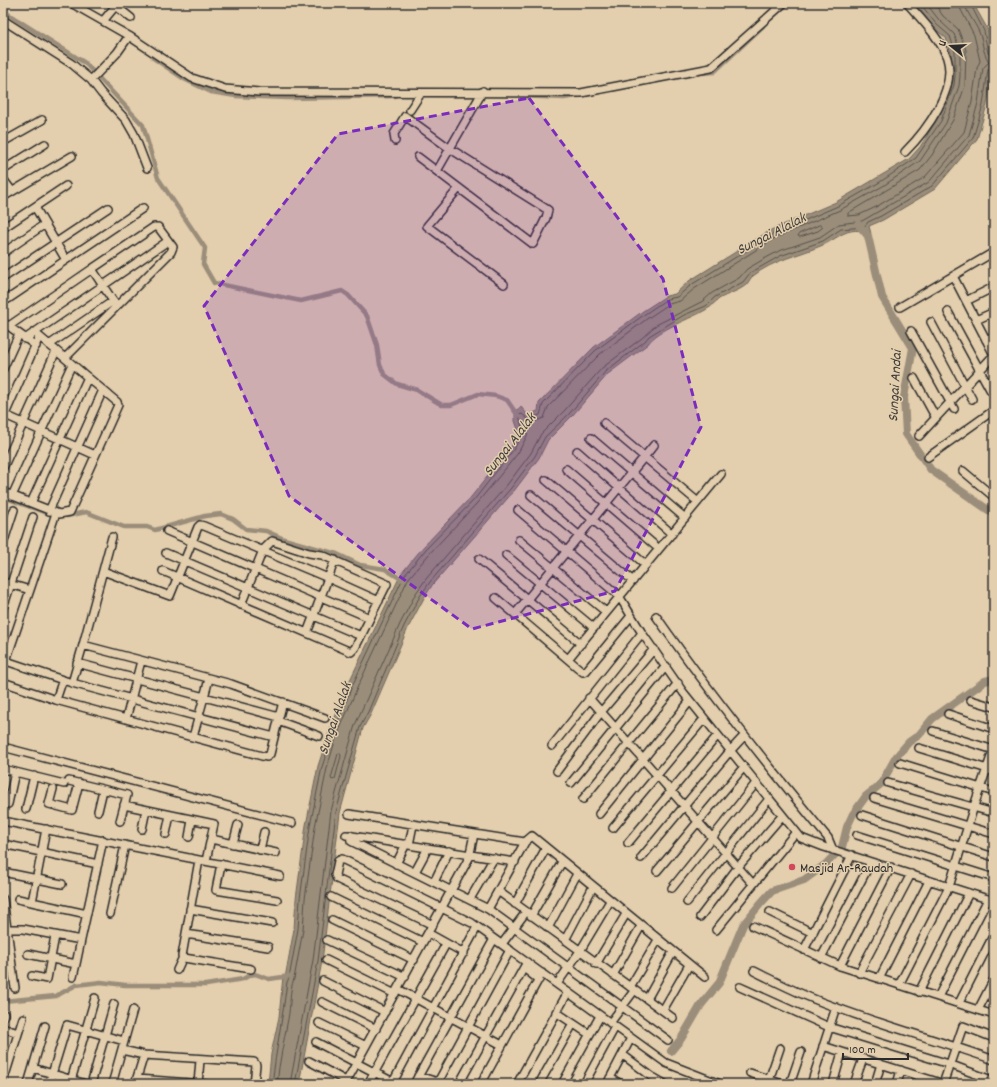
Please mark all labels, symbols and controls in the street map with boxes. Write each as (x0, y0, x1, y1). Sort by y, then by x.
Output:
north arrow (931, 26, 971, 66)
text: U (935, 39, 952, 49)
water label: Sungai Alalak (733, 207, 812, 262)
water label: Sungai Andai (883, 347, 909, 422)
water label: Sungai Alalak (479, 407, 544, 482)
water label: Sungai Alalak (313, 678, 359, 758)
place label: Masjid Ar-Raudah (800, 859, 893, 879)
marker: Masjid Ar-Raudah (787, 862, 797, 872)
scale bar (843, 1035, 908, 1061)
text: 100 m (849, 1042, 876, 1059)

